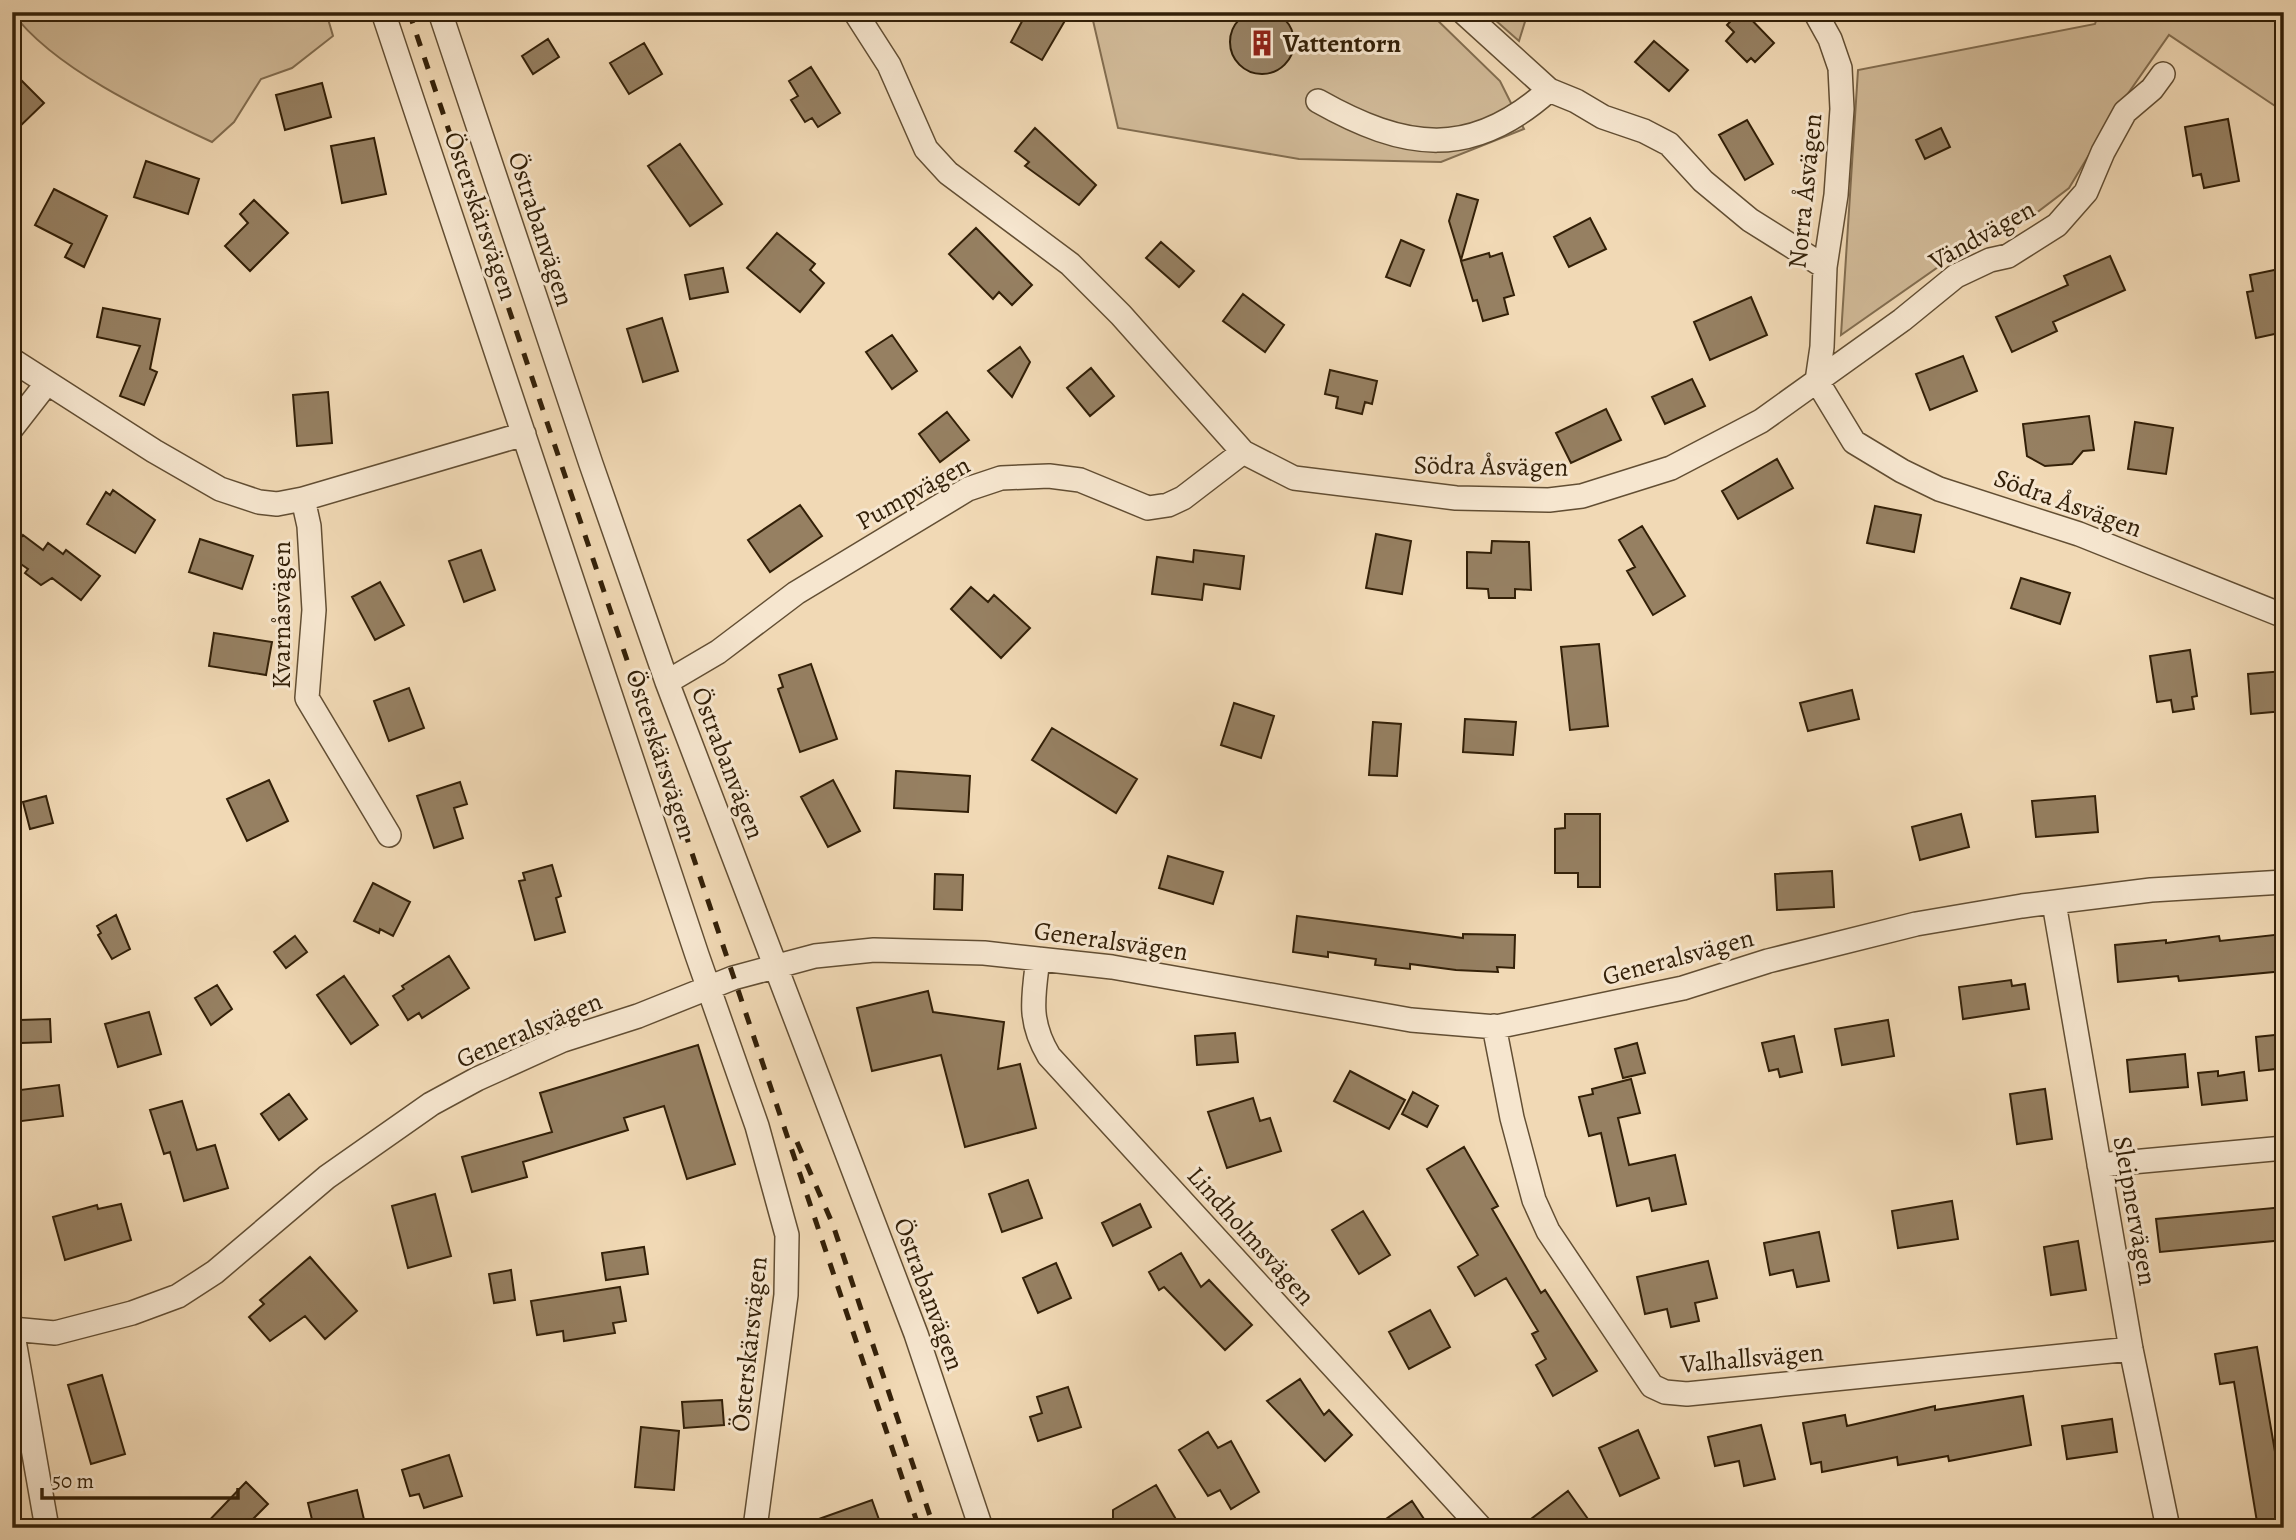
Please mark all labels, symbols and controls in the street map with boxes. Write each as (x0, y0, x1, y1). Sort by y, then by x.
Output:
place label: Vattentorn (1282, 26, 1402, 61)
building icon: Vattentorn (1247, 28, 1277, 58)
street label: Norra Åsvägen (1779, 112, 1831, 270)
street label: Österskärsvägen (436, 127, 526, 305)
street label: Östrabanvägen (500, 147, 582, 311)
street label: Vändvägen (1922, 191, 2041, 279)
street label: Pumpvägen (850, 447, 976, 539)
street label: Södra Åsvägen (1413, 447, 1569, 485)
street label: Södra Åsvägen (1989, 460, 2147, 546)
street label: Kvarnåsvägen (264, 541, 299, 689)
street label: Österskärsvägen (617, 665, 705, 843)
street label: Östrabanvägen (683, 682, 773, 844)
street label: Generalsvägen (1032, 913, 1190, 969)
street label: Generalsvägen (1599, 920, 1757, 994)
street label: Generalsvägen (451, 984, 607, 1076)
street label: Sleipnervägen (2105, 1134, 2165, 1288)
street label: Lindholmsvägen (1179, 1159, 1323, 1313)
street label: Östrabanvägen (885, 1213, 973, 1375)
street label: Österskärsvägen (722, 1255, 776, 1433)
street label: Valhallsvägen (1678, 1334, 1825, 1382)
scale bar (42, 1456, 238, 1500)
text: 50 m (52, 1467, 94, 1495)

